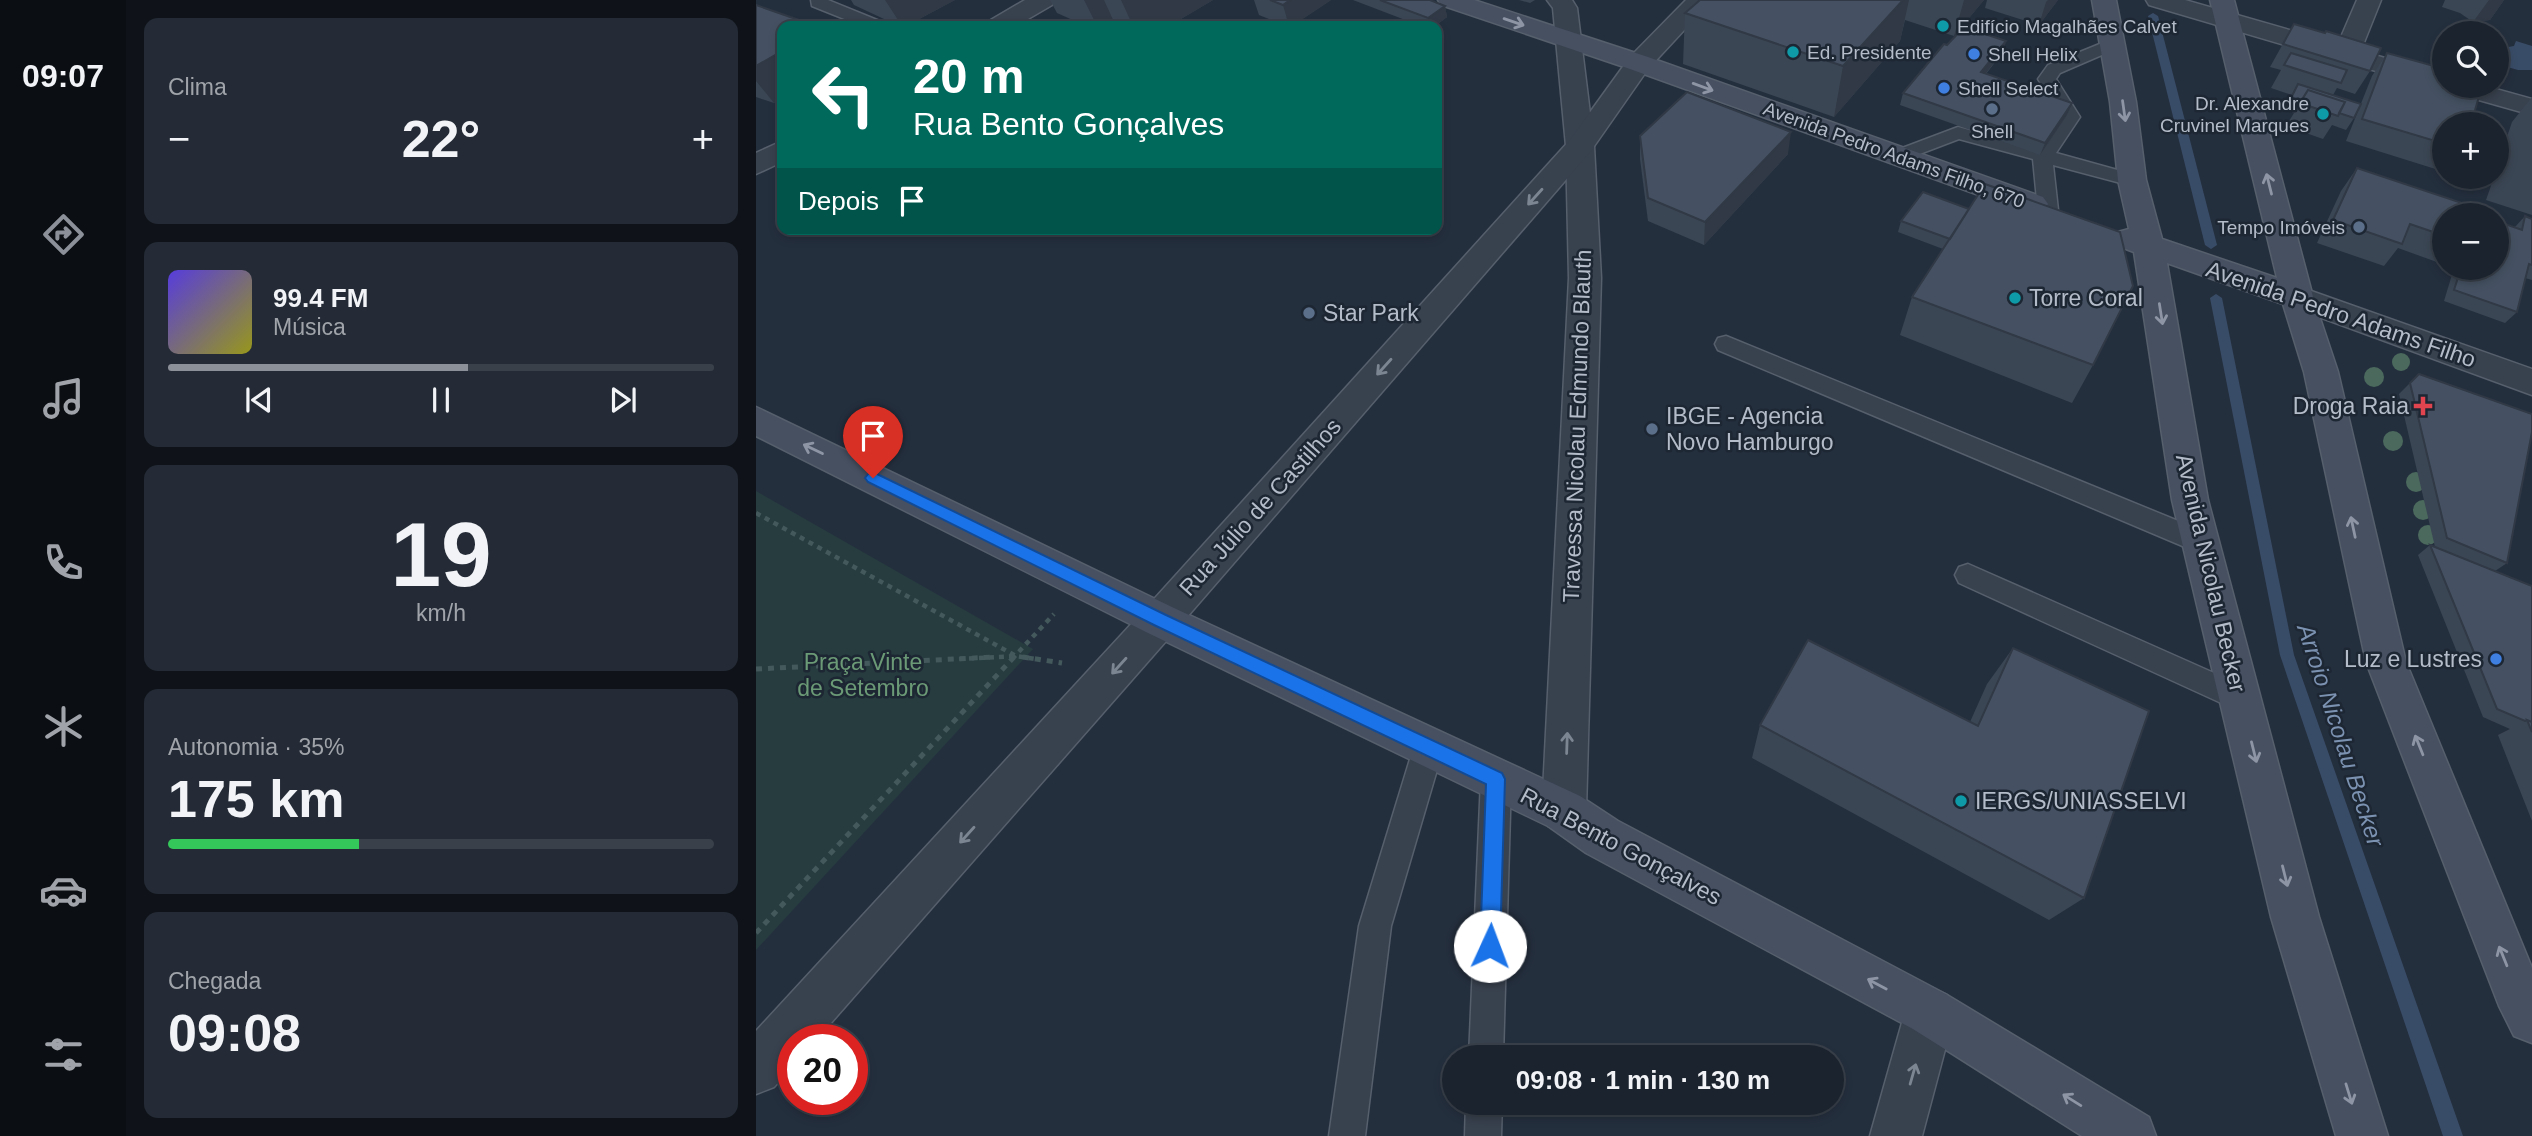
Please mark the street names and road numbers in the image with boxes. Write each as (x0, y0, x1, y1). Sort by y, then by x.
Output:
street label: Avenida Pedro Adams Filho, 670 (1761, 98, 2027, 212)
street label: Travessa Nicolau Edmundo Blauth (1558, 249, 1596, 603)
street label: Avenida Pedro Adams Filho (2203, 256, 2479, 372)
street label: Rua Júlio de Castilhos (1174, 413, 1346, 601)
street label: Avenida Nicolau Becker (2171, 451, 2251, 695)
street label: Rua Bento Gonçalves (1516, 782, 1726, 910)

